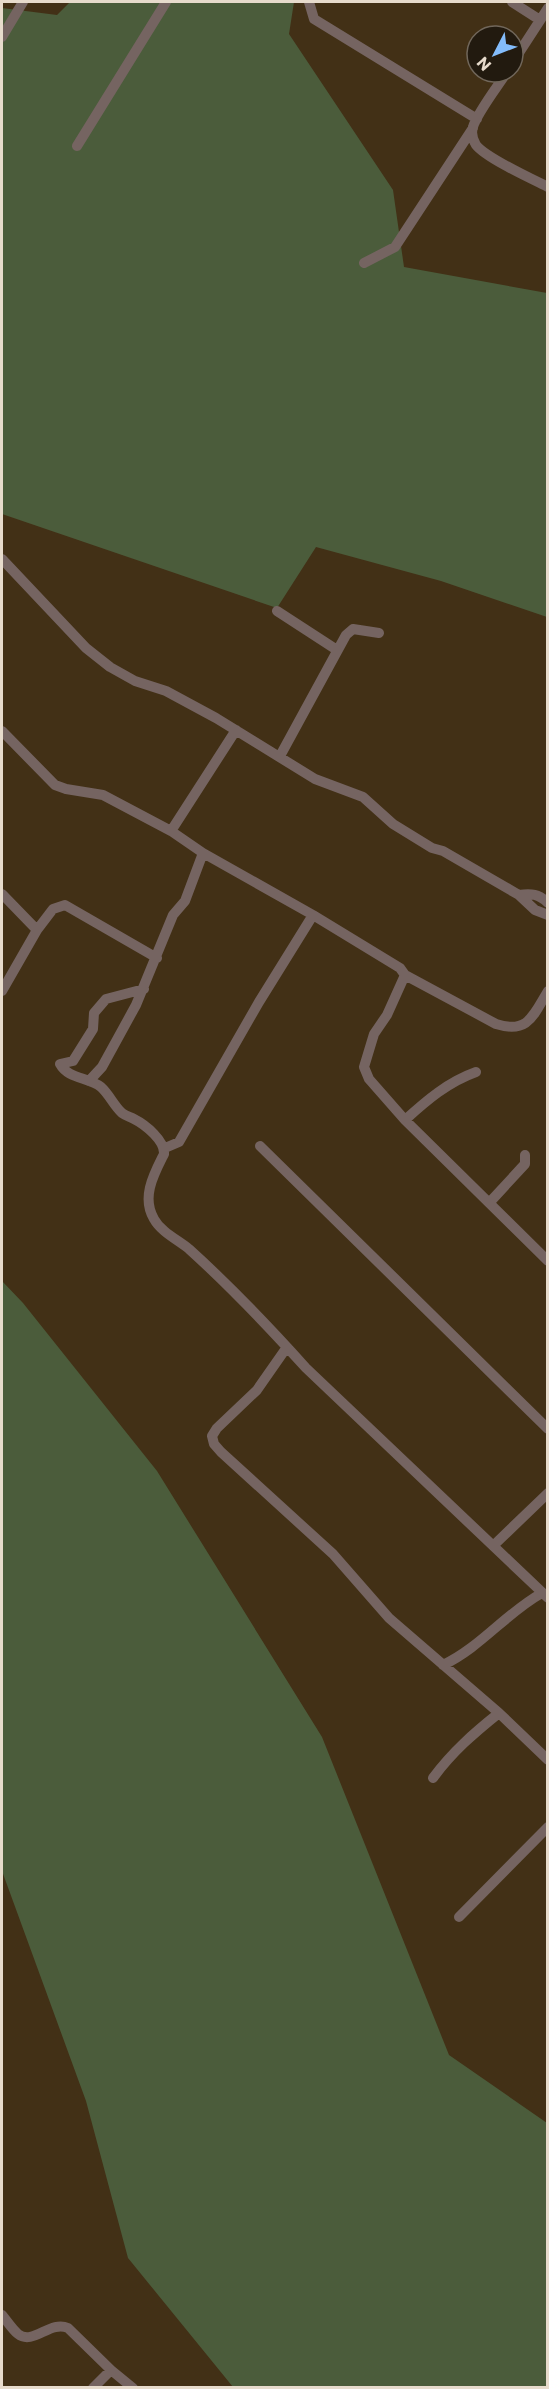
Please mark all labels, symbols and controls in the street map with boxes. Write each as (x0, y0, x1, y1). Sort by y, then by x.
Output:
north arrow (465, 24, 525, 84)
text: N (472, 54, 495, 75)

